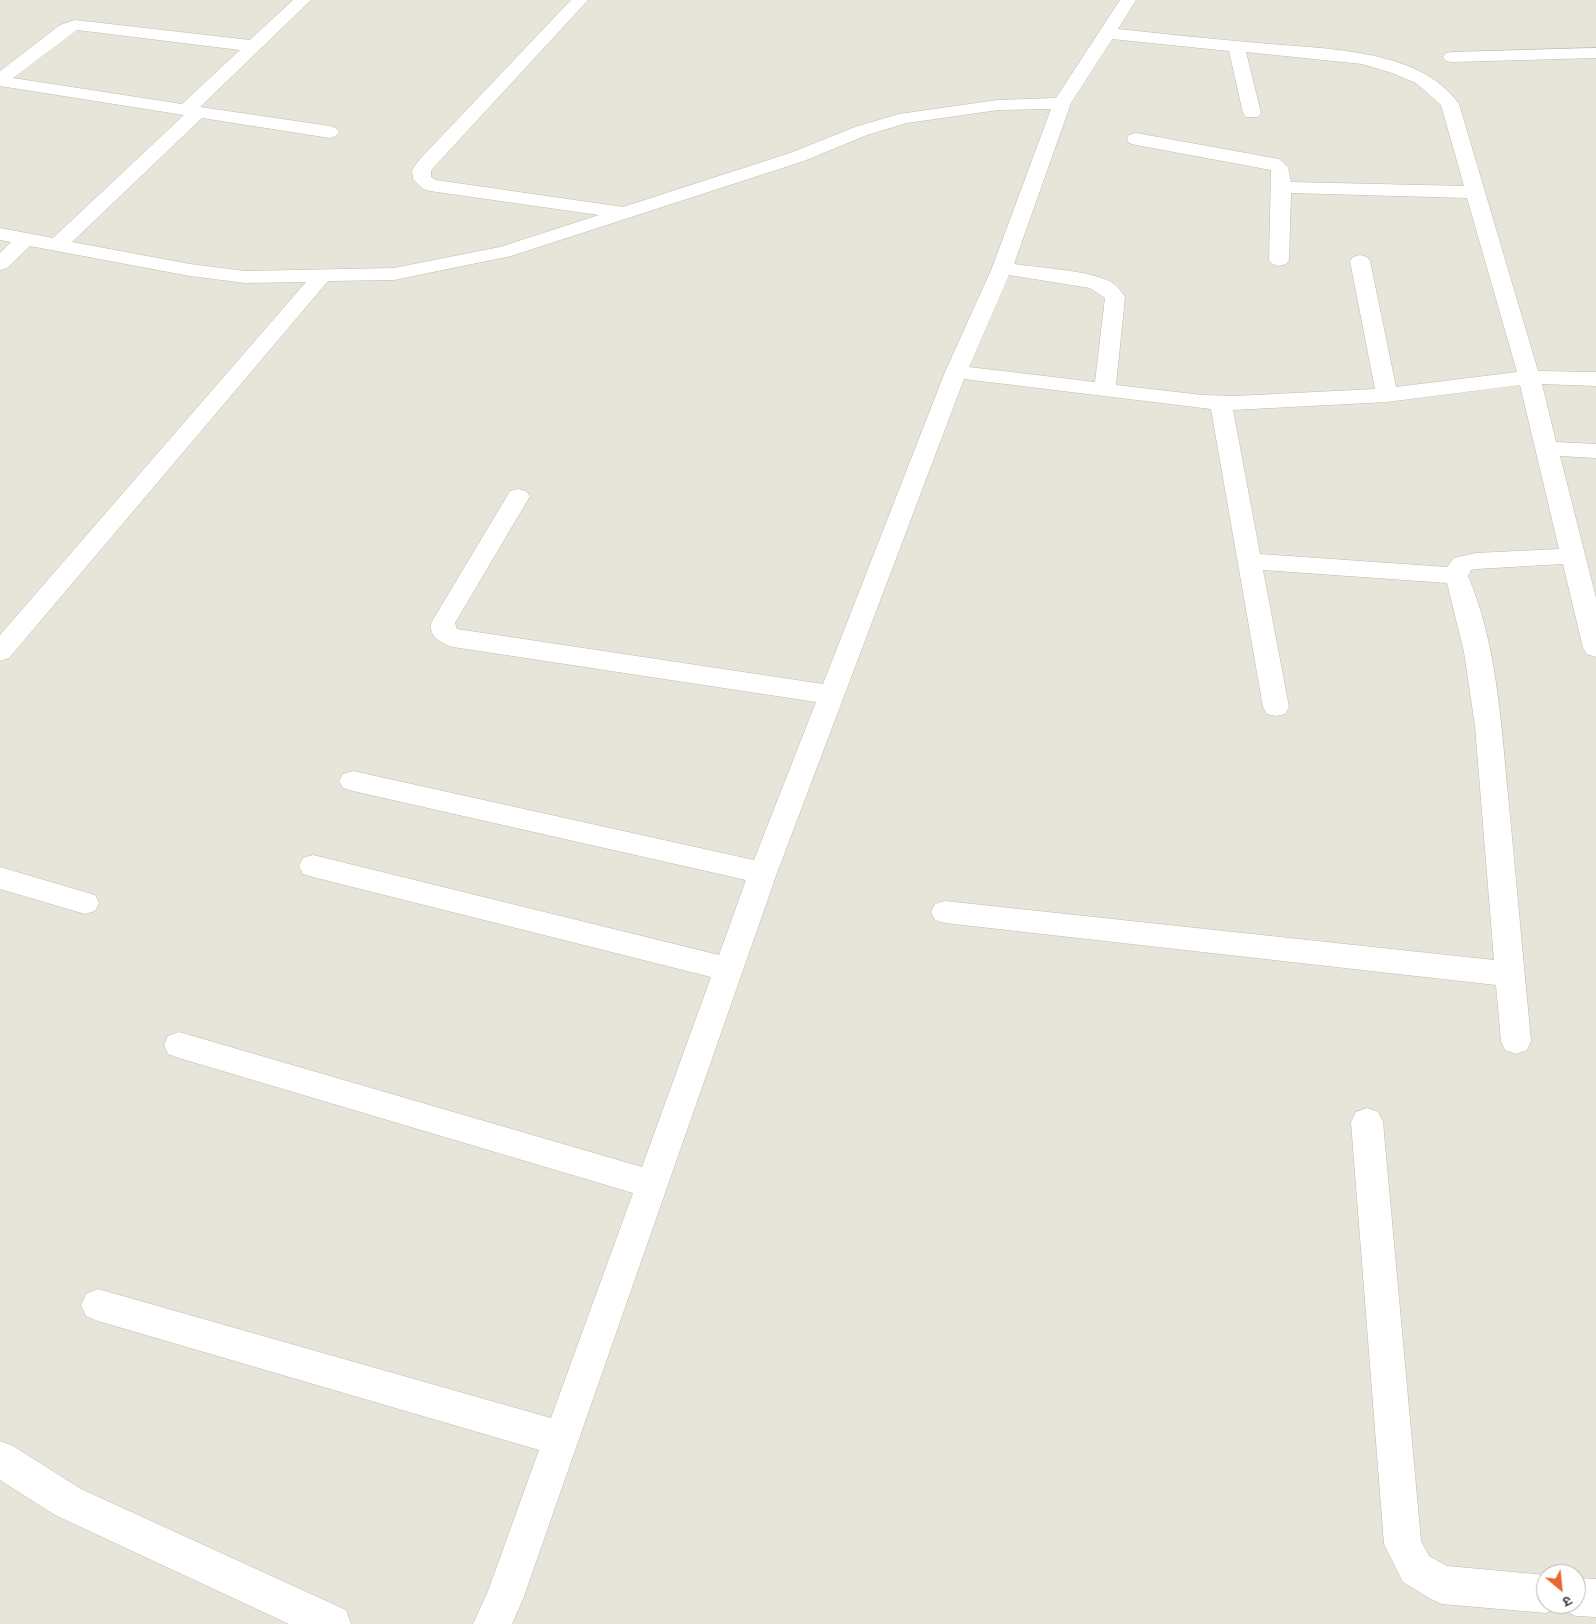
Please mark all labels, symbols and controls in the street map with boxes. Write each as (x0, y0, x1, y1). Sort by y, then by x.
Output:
north arrow (1536, 1564, 1586, 1614)
text: उ (1560, 1591, 1575, 1611)

